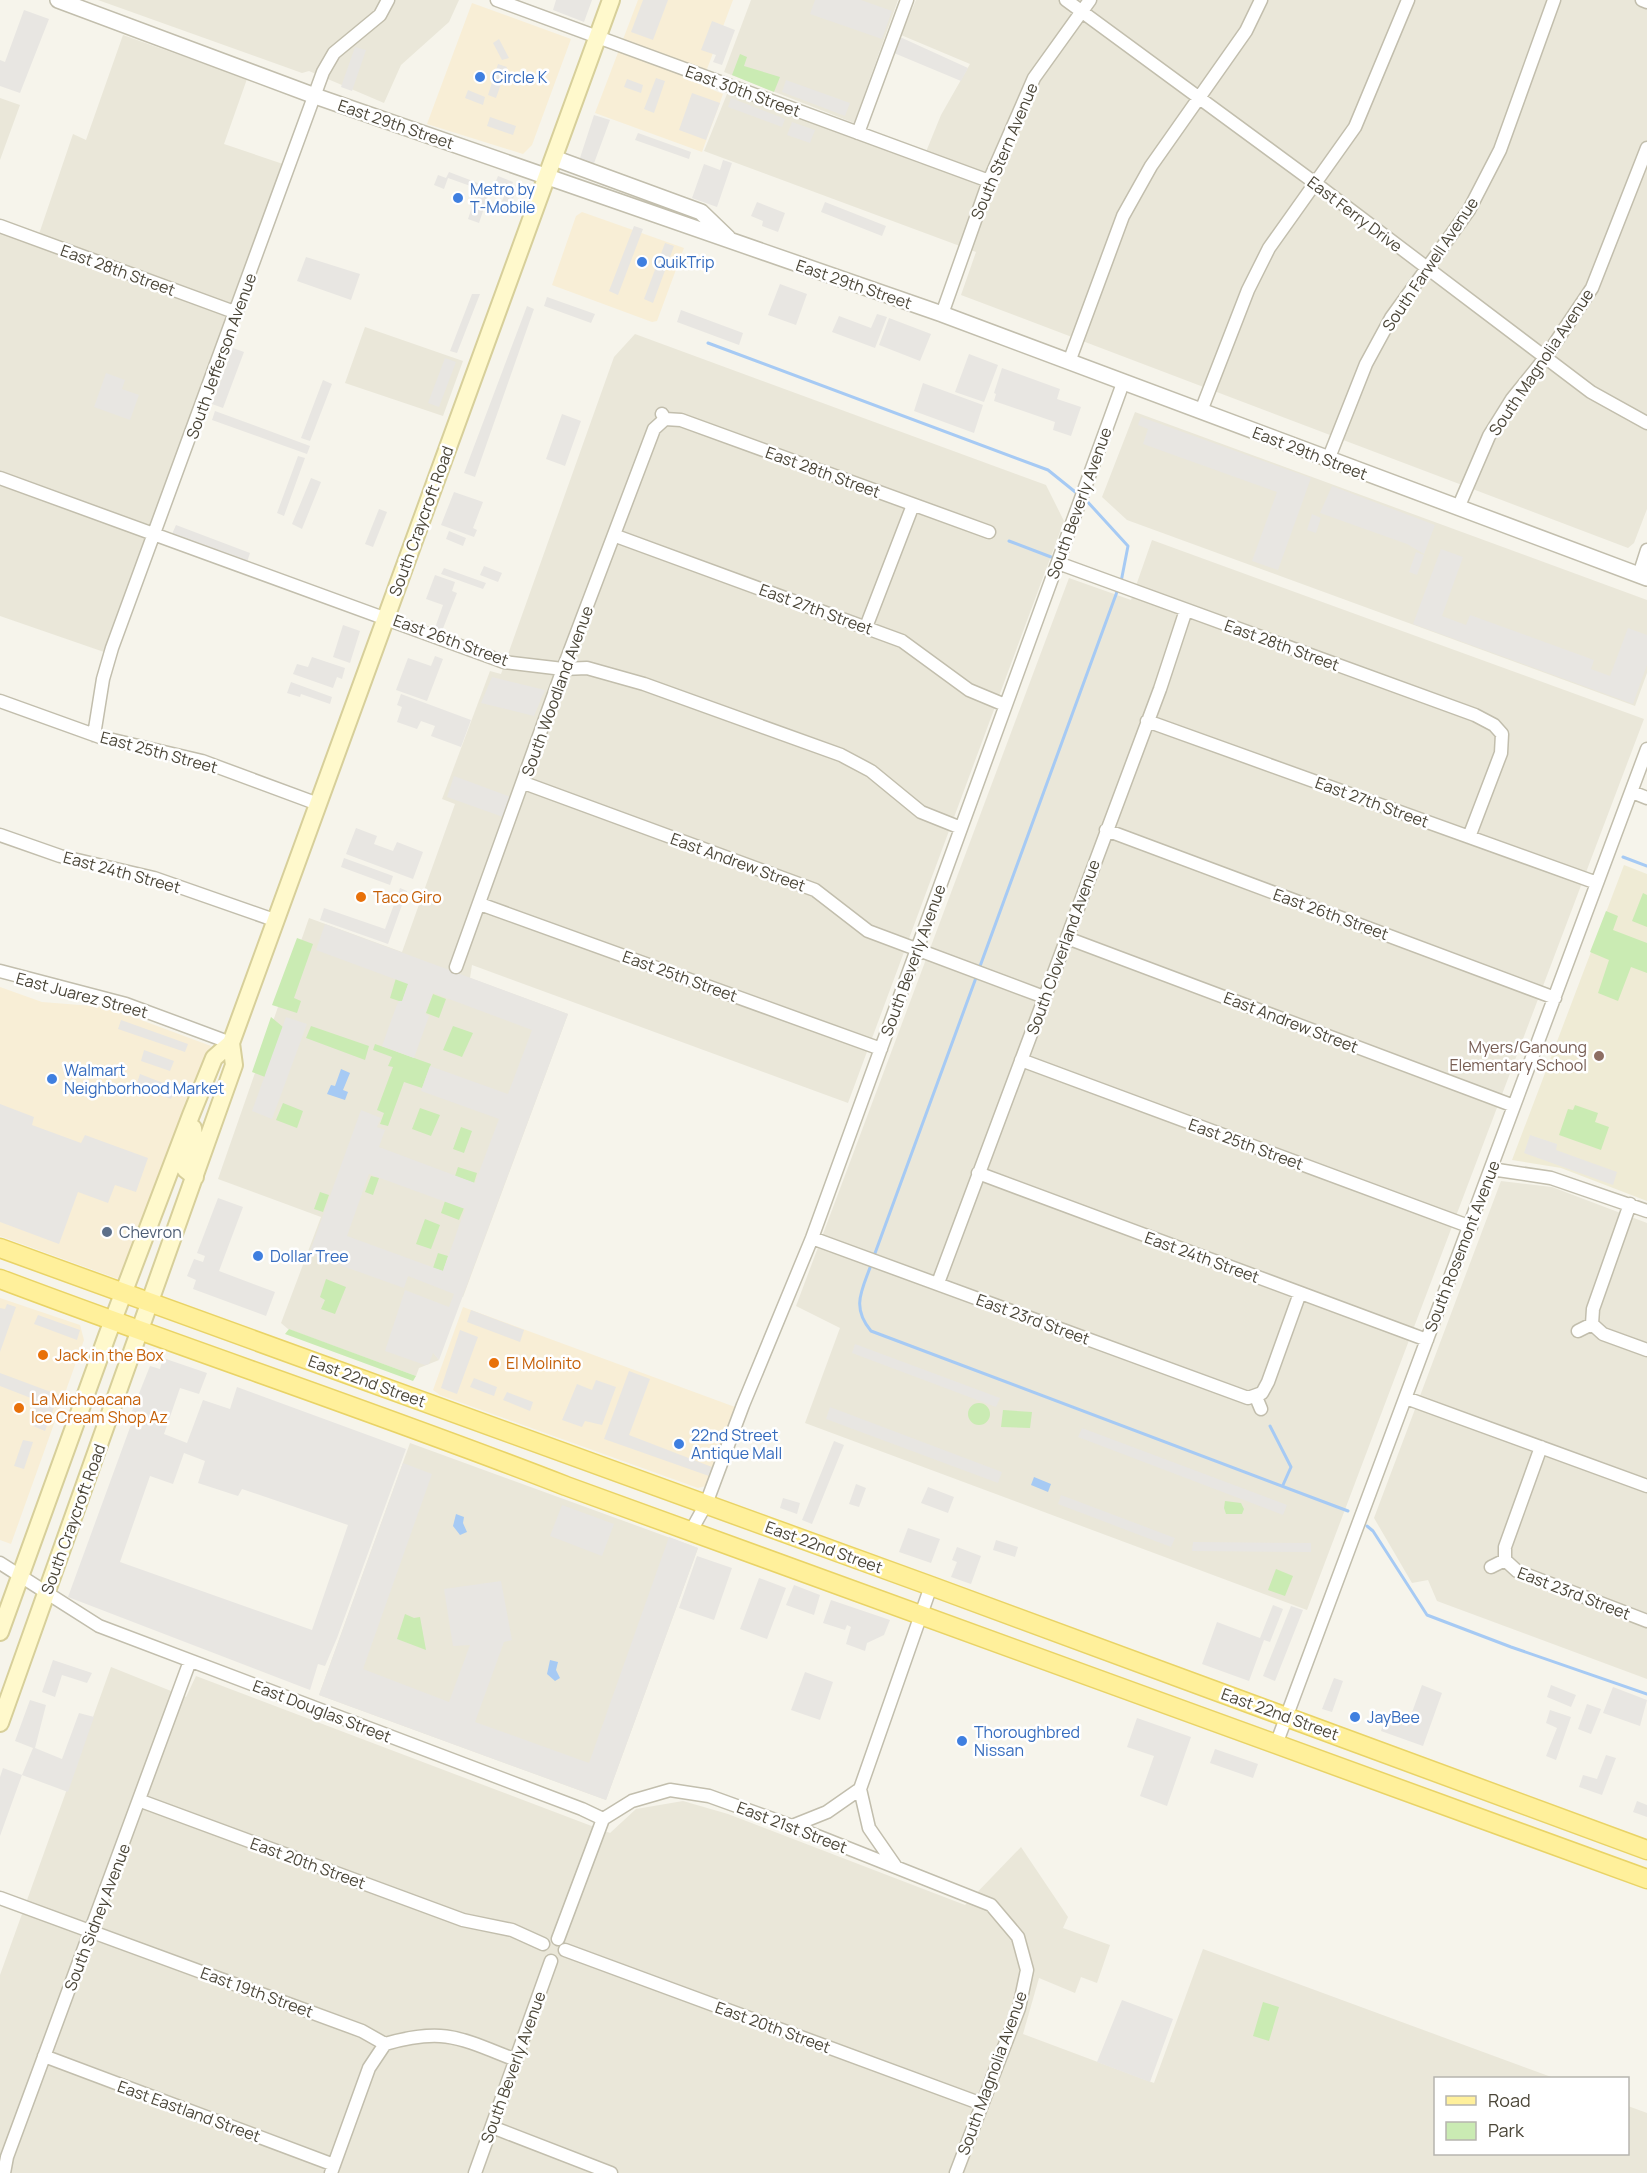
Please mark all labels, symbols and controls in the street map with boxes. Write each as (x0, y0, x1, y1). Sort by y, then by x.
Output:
street label: East 30th Street (683, 60, 803, 122)
place label: Circle K (492, 66, 548, 88)
marker: Circle K (473, 70, 487, 84)
street label: South Stern Avenue (965, 79, 1043, 223)
street label: East 29th Street (335, 94, 457, 154)
street label: East Ferry Drive (1303, 171, 1407, 257)
place label: Metro by T-Mobile (470, 178, 536, 218)
marker: Metro by T-Mobile (451, 191, 465, 205)
street label: South Farwell Avenue (1377, 193, 1483, 335)
street label: East 28th Street (58, 239, 178, 301)
place label: QuikTrip (654, 251, 714, 273)
street label: East 29th Street (793, 254, 915, 314)
marker: QuikTrip (635, 255, 649, 269)
street label: South Jefferson Avenue (181, 270, 261, 442)
street label: South Magnolia Avenue (1484, 284, 1598, 440)
street label: East 29th Street (1249, 421, 1371, 485)
street label: South Beverly Avenue (1041, 424, 1117, 582)
street label: East 28th Street (763, 441, 883, 503)
street label: South Craycroft Road (384, 443, 458, 599)
street label: East 27th Street (756, 578, 876, 640)
street label: South Woodland Avenue (516, 603, 598, 779)
street label: East 26th Street (390, 609, 512, 671)
street label: East 28th Street (1222, 614, 1342, 676)
street label: East 25th Street (98, 726, 220, 778)
street label: East 27th Street (1312, 771, 1432, 833)
street label: East Andrew Street (667, 827, 809, 897)
street label: East 24th Street (61, 846, 183, 898)
street label: South Cloverland Avenue (1021, 856, 1105, 1038)
street label: South Beverly Avenue (875, 881, 951, 1039)
street label: East 26th Street (1270, 883, 1392, 945)
place label: Taco Giro (373, 886, 442, 908)
marker: Taco Giro (354, 890, 368, 904)
street label: East 25th Street (620, 945, 740, 1007)
street label: East Juarez Street (14, 967, 150, 1023)
street label: East Andrew Street (1221, 986, 1361, 1058)
place label: Myers/Ganoung Elementary School (1449, 1036, 1587, 1076)
marker: Myers/Ganoung Elementary School (1592, 1049, 1606, 1063)
place label: Walmart Neighborhood Market (64, 1059, 224, 1099)
marker: Walmart Neighborhood Market (45, 1072, 59, 1086)
street label: East 25th Street (1186, 1113, 1306, 1175)
street label: South Rosemont Avenue (1419, 1157, 1505, 1335)
place label: Chevron (119, 1221, 182, 1243)
marker: Chevron (100, 1225, 114, 1239)
street label: East 24th Street (1142, 1226, 1262, 1288)
place label: Dollar Tree (270, 1245, 349, 1267)
marker: Dollar Tree (251, 1249, 265, 1263)
street label: East 23rd Street (973, 1288, 1093, 1350)
place label: Jack in the Box (55, 1344, 164, 1366)
marker: Jack in the Box (36, 1348, 50, 1362)
street label: East 22nd Street (305, 1350, 429, 1412)
place label: El Molinito (506, 1352, 581, 1374)
marker: El Molinito (487, 1356, 501, 1370)
place label: La Michoacana Ice Cream Shop Az (31, 1388, 168, 1428)
marker: La Michoacana Ice Cream Shop Az (12, 1401, 26, 1415)
place label: 22nd Street Antique Mall (691, 1424, 782, 1464)
marker: 22nd Street Antique Mall (672, 1437, 686, 1451)
street label: South Craycroft Road (36, 1441, 110, 1597)
street label: East 22nd Street (762, 1516, 886, 1578)
street label: East 23rd Street (1514, 1561, 1634, 1625)
street label: East Douglas Street (250, 1674, 394, 1748)
street label: East 22nd Street (1218, 1683, 1342, 1745)
place label: JayBee (1367, 1706, 1420, 1728)
marker: JayBee (1348, 1710, 1362, 1724)
place label: Thoroughbred Nissan (974, 1721, 1080, 1761)
marker: Thoroughbred Nissan (955, 1734, 969, 1748)
street label: East 21st Street (734, 1796, 850, 1858)
street label: East 20th Street (247, 1832, 369, 1894)
street label: South Sidney Avenue (59, 1840, 135, 1994)
street label: East 19th Street (198, 1961, 316, 2023)
street label: South Beverly Avenue (475, 1988, 551, 2146)
street label: South Magnolia Avenue (952, 1988, 1032, 2158)
street label: East 20th Street (712, 1996, 834, 2058)
street label: East Eastland Street (114, 2075, 264, 2147)
legend (1434, 2077, 1629, 2155)
text: Road (1488, 2088, 1531, 2112)
text: Park (1488, 2118, 1525, 2142)

